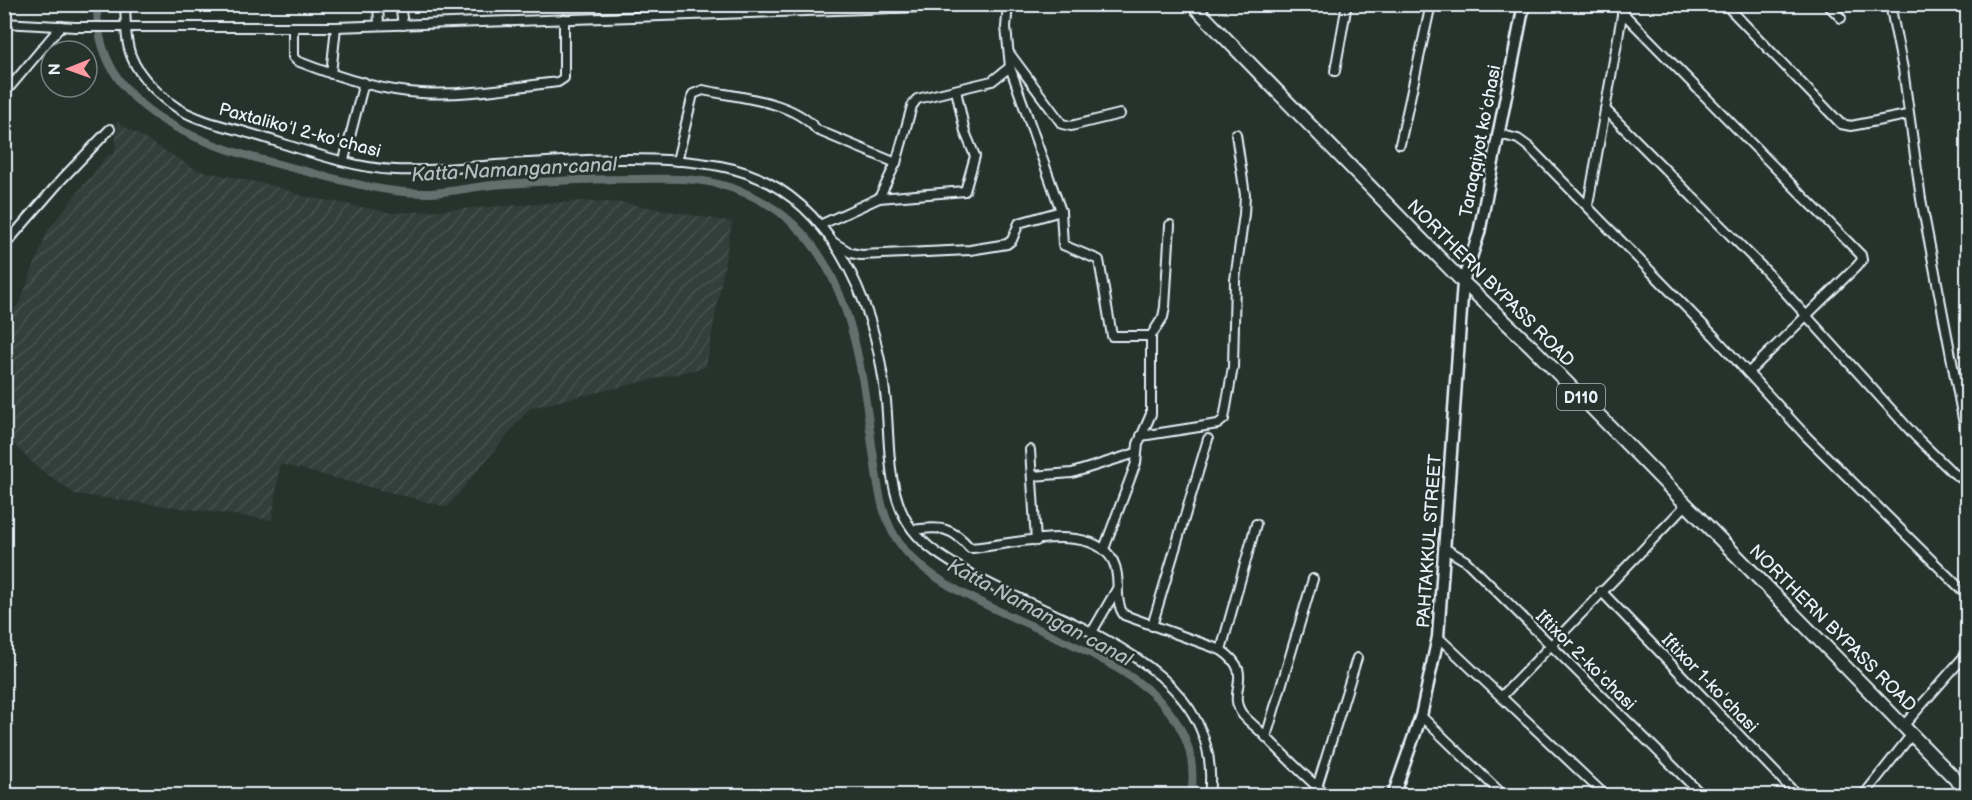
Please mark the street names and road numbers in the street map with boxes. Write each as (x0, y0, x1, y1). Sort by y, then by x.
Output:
street label: Taraqqiyot koʻchasi (1455, 63, 1506, 219)
street label: Paxtalikoʻl 2-koʻchasi (216, 99, 383, 162)
street label: NORTHERN BYPASS ROAD (1403, 195, 1579, 371)
road number: D110 (1557, 384, 1605, 410)
street label: PAHTAKKUL STREET (1413, 453, 1446, 629)
street label: NORTHERN BYPASS ROAD (1745, 540, 1921, 716)
street label: Iftixor 2-koʻchasi (1531, 606, 1640, 715)
street label: Iftixor 1-koʻchasi (1657, 629, 1762, 737)

